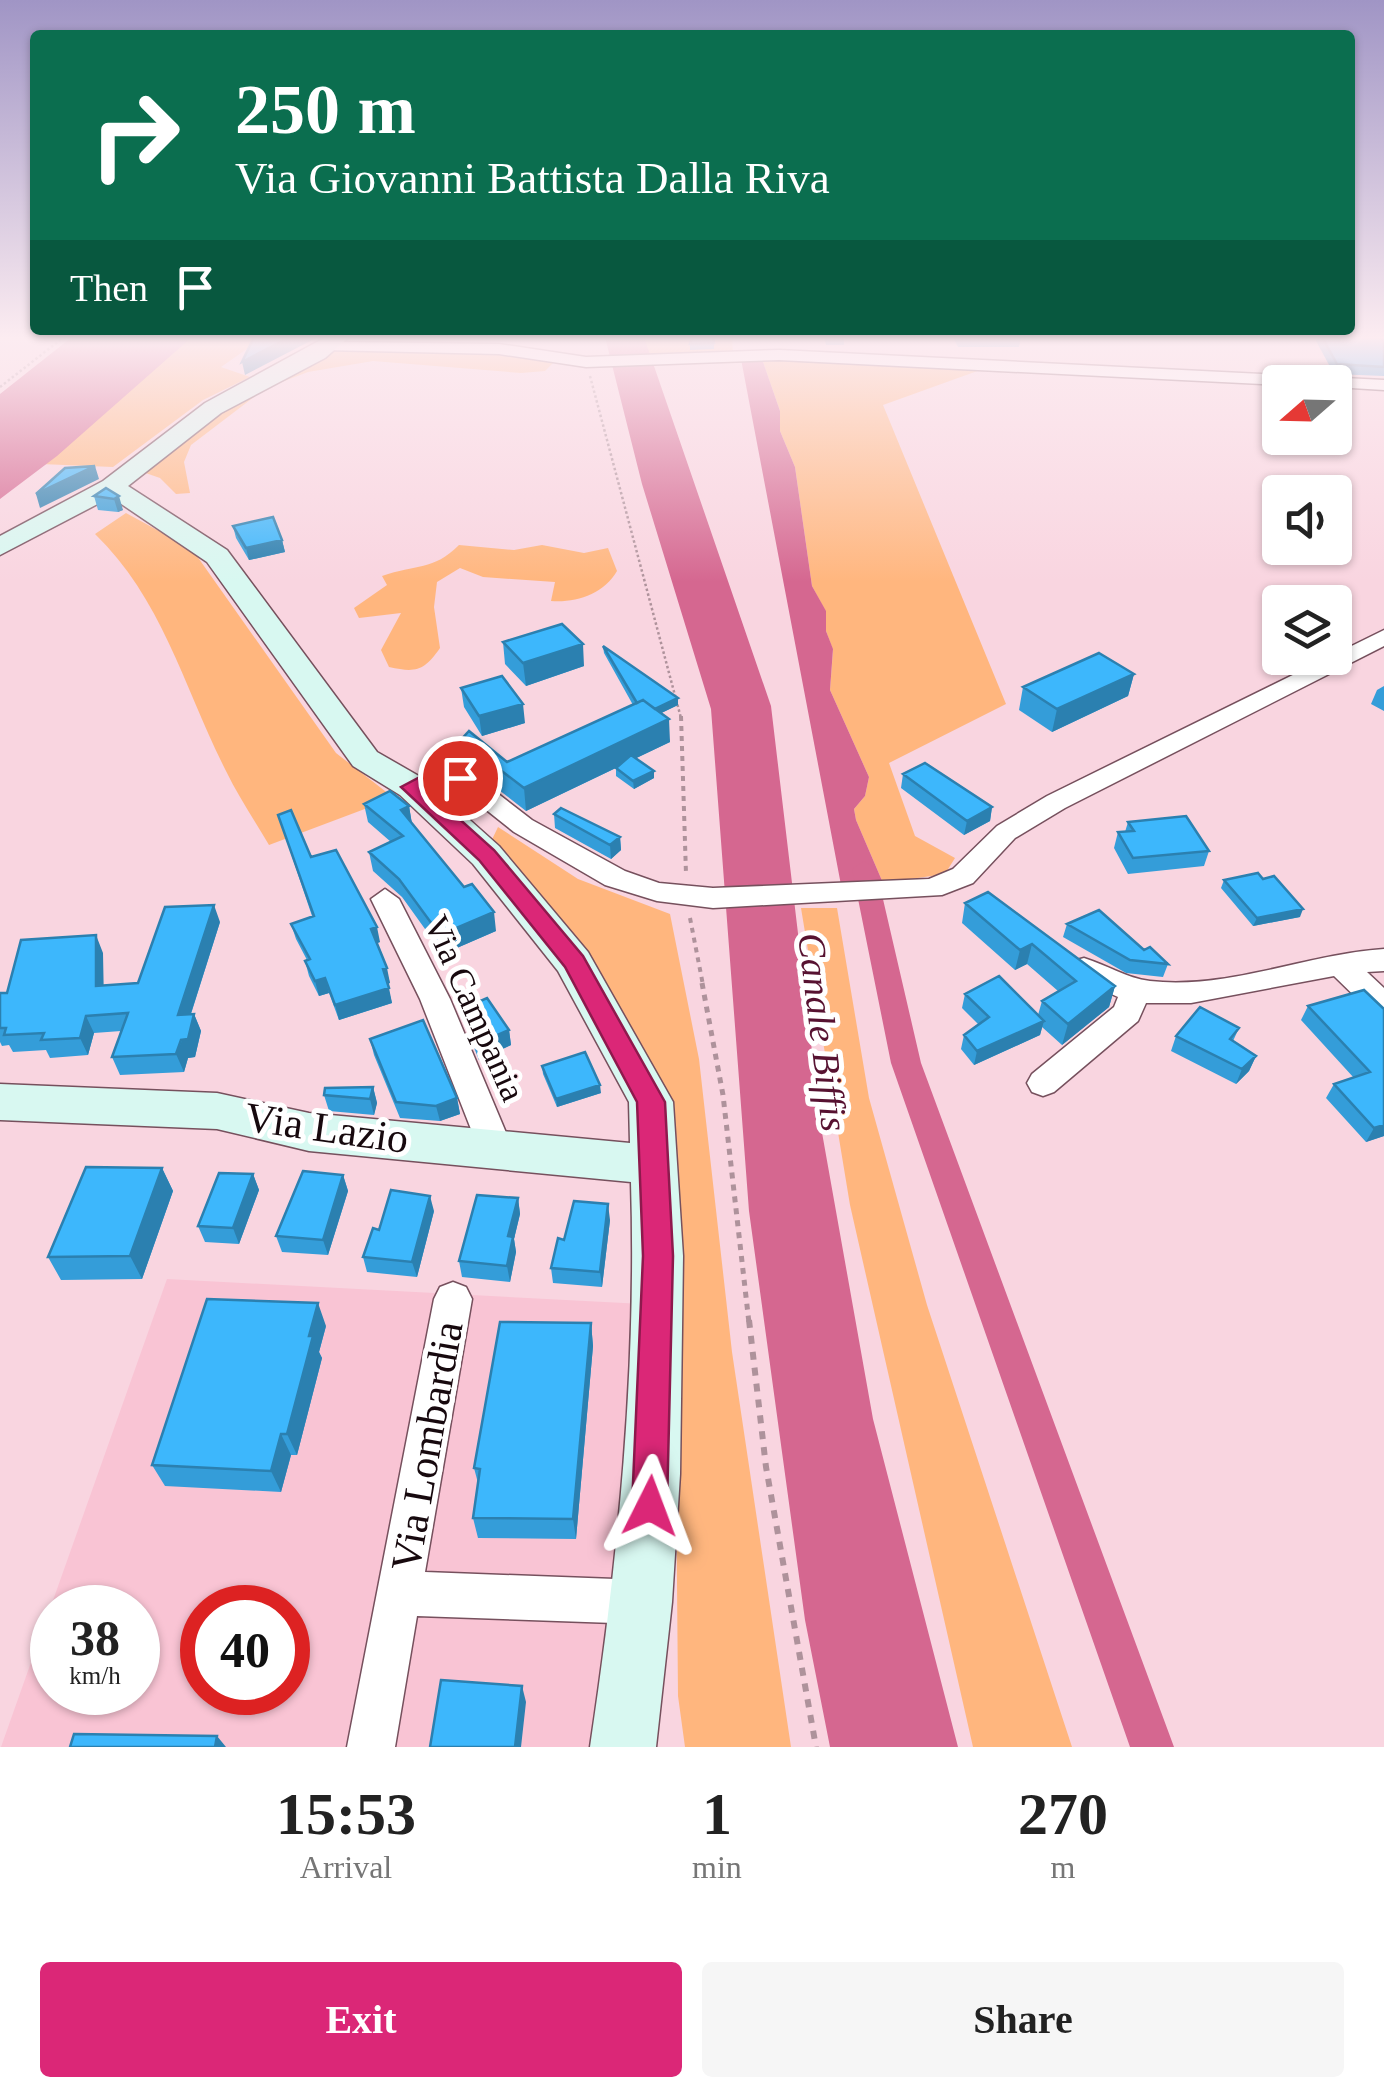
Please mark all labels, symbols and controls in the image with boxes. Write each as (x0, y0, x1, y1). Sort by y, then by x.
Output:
icon: right (70, 70, 200, 200)
text: 250 m (235, 71, 416, 148)
text: Via Giovanni Battista Dalla Riva (235, 153, 830, 203)
icon: arrive (168, 260, 223, 315)
text: Then (70, 267, 148, 309)
north arrow (1262, 365, 1352, 455)
map controls (1262, 365, 1352, 675)
button: sound (1262, 475, 1352, 565)
button: layers (1262, 585, 1352, 675)
pin (418, 736, 503, 821)
icon: arrive (433, 751, 488, 806)
street label: Via Campania (416, 909, 533, 1107)
water label: Canale Biffis (790, 930, 856, 1134)
street label: Via Lazio (242, 1094, 411, 1162)
street label: Via Lombardia (382, 1317, 472, 1575)
position arrow (598, 1454, 702, 1558)
speed limit sign: 40 (180, 1585, 310, 1715)
text: 38 (70, 1610, 120, 1666)
text: km/h (69, 1662, 121, 1689)
text: 15:53 (276, 1781, 416, 1847)
text: 1 (702, 1781, 732, 1847)
text: 270 (1018, 1781, 1108, 1847)
text: Arrival (300, 1849, 392, 1885)
text: min (692, 1849, 742, 1885)
text: m (1050, 1849, 1075, 1885)
button: Exit (40, 1962, 682, 2077)
button: Share (702, 1962, 1344, 2077)

